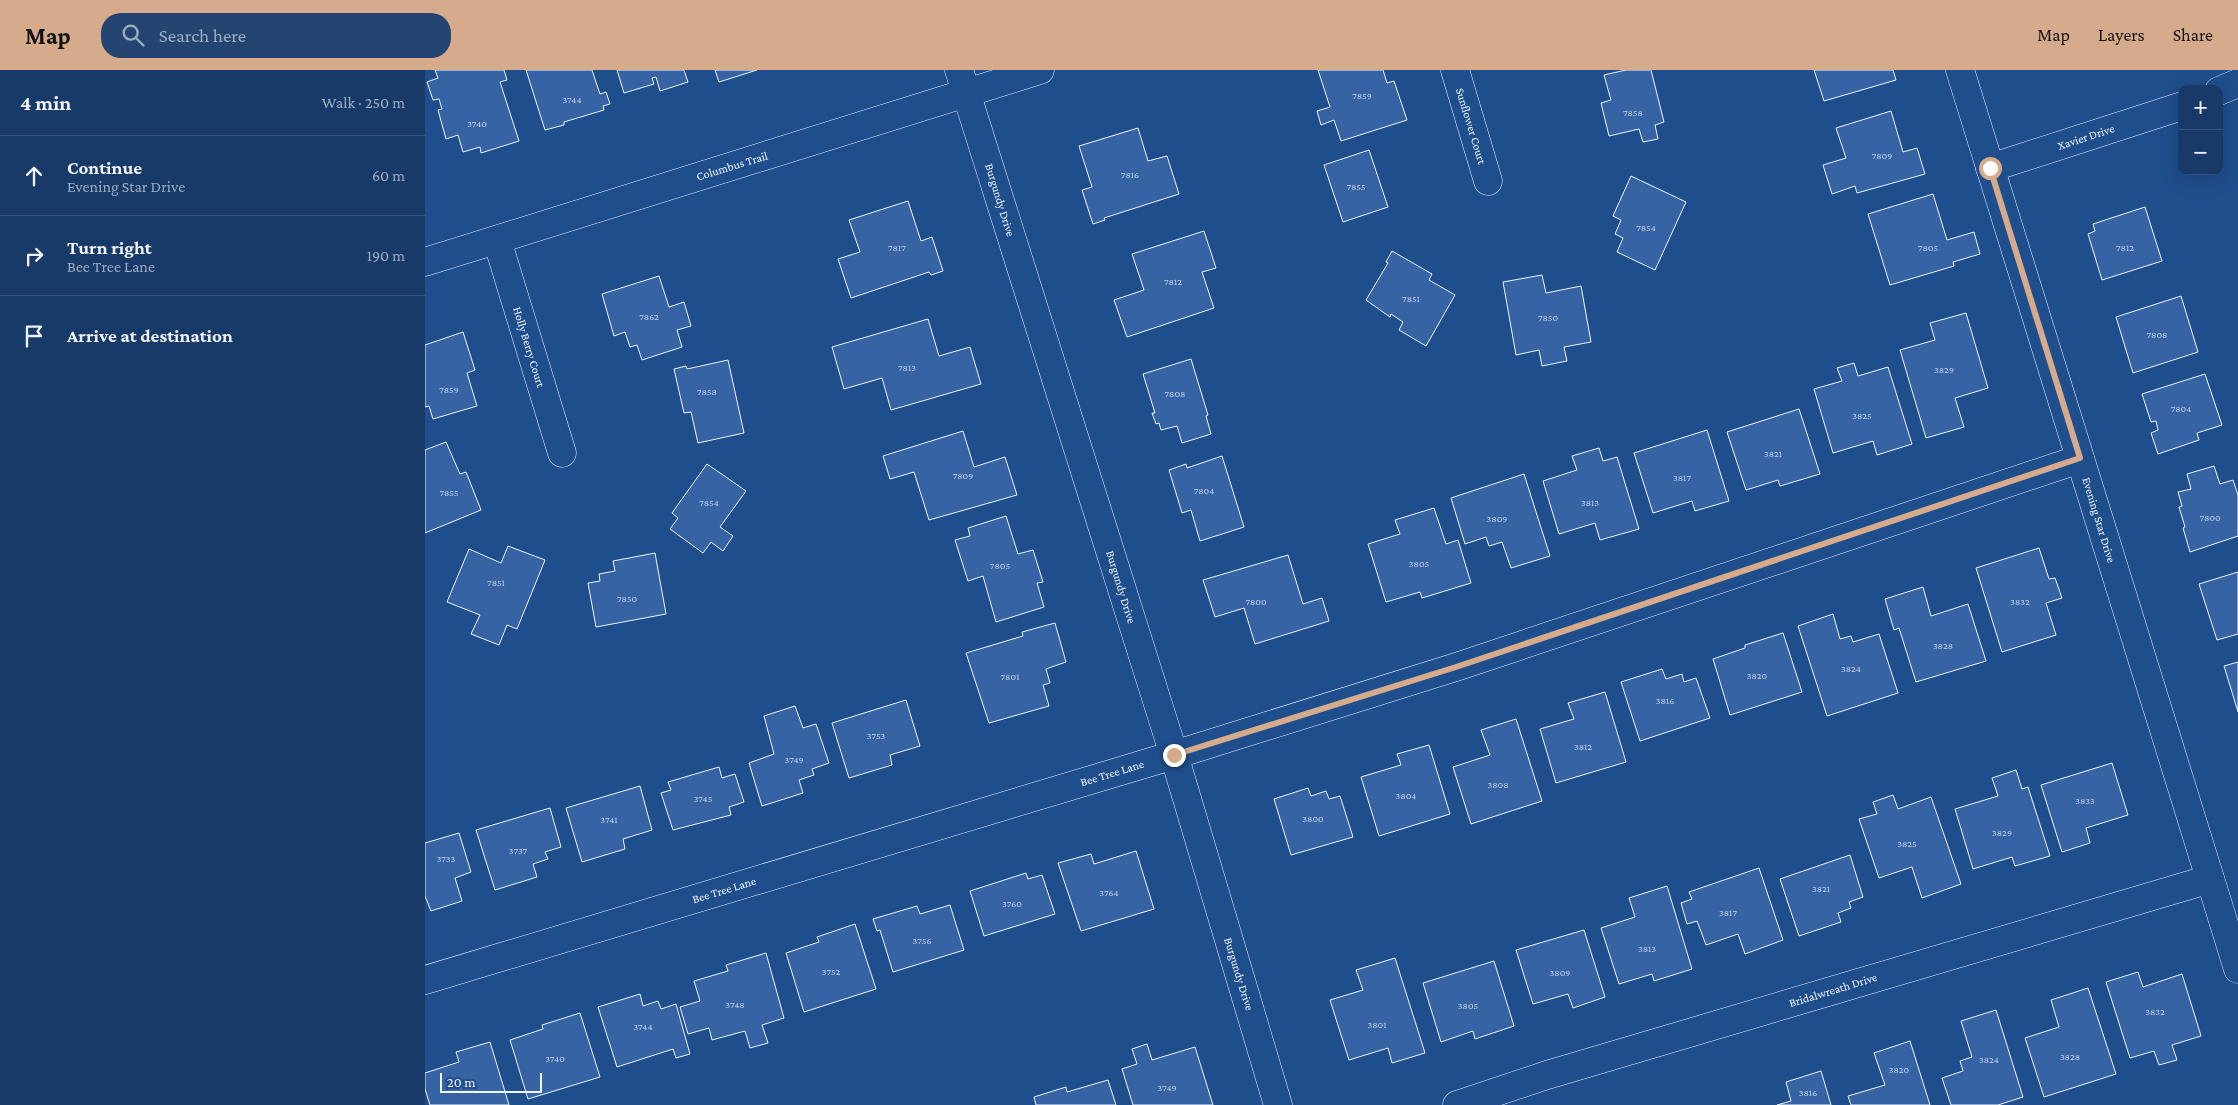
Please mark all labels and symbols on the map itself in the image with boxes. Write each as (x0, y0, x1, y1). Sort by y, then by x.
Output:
street label: Sunflower Court (1453, 86, 1490, 167)
house number: 7859 (1352, 90, 1372, 101)
house number: 3744 (562, 94, 582, 105)
house number: 7858 (1623, 107, 1643, 118)
house number: 3740 (467, 118, 487, 129)
street label: Xavier Drive (2056, 121, 2116, 153)
street label: Columbus Trail (695, 148, 769, 184)
house number: 7809 (1872, 150, 1892, 161)
route start (1979, 157, 2002, 180)
street label: Burgundy Drive (982, 162, 1018, 238)
house number: 7816 (1121, 169, 1139, 180)
house number: 7855 (1346, 181, 1366, 192)
house number: 7854 (1636, 222, 1656, 233)
house number: 7817 (888, 242, 906, 253)
house number: 7805 (1918, 242, 1938, 253)
house number: 7812 (2116, 242, 2134, 253)
house number: 7812 (1164, 276, 1182, 287)
house number: 7851 (1402, 293, 1420, 304)
street label: Holly Berry Court (510, 305, 548, 390)
house number: 7862 (639, 311, 659, 322)
house number: 7850 (1538, 312, 1558, 323)
house number: 7808 (2147, 329, 2167, 340)
house number: 7813 (898, 362, 916, 373)
house number: 3829 (1934, 364, 1954, 375)
house number: 7859 (439, 384, 459, 395)
house number: 7858 (697, 386, 717, 397)
house number: 7808 (1165, 388, 1185, 399)
house number: 7804 (2171, 403, 2191, 414)
house number: 3825 (1852, 410, 1872, 421)
house number: 3821 (1764, 448, 1782, 459)
house number: 7809 (953, 470, 973, 481)
house number: 3817 (1673, 472, 1691, 483)
street label: Evening Star Drive (2079, 476, 2119, 564)
house number: 7804 (1194, 485, 1214, 496)
house number: 7855 (439, 487, 459, 498)
house number: 7854 (699, 497, 719, 508)
house number: 3813 (1581, 497, 1599, 508)
house number: 7800 (2199, 512, 2221, 523)
house number: 3809 (1487, 513, 1507, 524)
street label: Burgundy Drive (1103, 549, 1139, 625)
house number: 3805 (1409, 558, 1430, 569)
house number: 7805 (990, 560, 1010, 571)
house number: 7851 (487, 577, 505, 588)
house number: 7850 (617, 593, 637, 604)
house number: 7800 (1245, 596, 1267, 607)
house number: 3832 (2010, 596, 2030, 607)
house number: 3828 (1933, 640, 1953, 651)
house number: 3824 (1841, 663, 1861, 674)
house number: 3820 (1747, 670, 1768, 681)
house number: 7801 (1001, 671, 1019, 682)
house number: 3816 (1656, 695, 1674, 706)
house number: 3753 (867, 730, 885, 741)
house number: 3812 (1574, 741, 1592, 752)
route end (1163, 744, 1186, 767)
house number: 3749 (784, 754, 804, 765)
street label: Bee Tree Lane (1078, 757, 1146, 789)
house number: 3808 (1487, 779, 1509, 790)
house number: 3804 (1396, 790, 1416, 801)
house number: 3745 (694, 793, 713, 804)
house number: 3833 (2075, 795, 2095, 806)
house number: 3800 (1302, 813, 1324, 824)
house number: 3741 (600, 814, 618, 825)
house number: 3829 (1992, 827, 2012, 838)
house number: 3825 (1897, 838, 1917, 849)
house number: 3737 (509, 845, 528, 856)
house number: 3733 (437, 853, 456, 864)
street label: Bee Tree Lane (690, 874, 758, 906)
house number: 3821 (1812, 883, 1830, 894)
house number: 3764 (1099, 887, 1119, 898)
house number: 3760 (1002, 898, 1022, 909)
house number: 3817 (1719, 907, 1737, 918)
house number: 3756 (913, 935, 931, 946)
street label: Burgundy Drive (1221, 936, 1257, 1012)
house number: 3813 (1638, 943, 1656, 954)
house number: 3752 (822, 966, 840, 977)
house number: 3809 (1550, 967, 1570, 978)
street label: Bridalwreath Drive (1787, 970, 1879, 1010)
house number: 3748 (725, 999, 745, 1010)
house number: 3805 (1458, 1000, 1479, 1011)
house number: 3832 (2145, 1006, 2165, 1017)
house number: 3801 (1367, 1019, 1387, 1030)
house number: 3744 (633, 1021, 653, 1032)
house number: 3828 (2060, 1051, 2080, 1062)
house number: 3740 (545, 1053, 565, 1064)
house number: 3824 (1979, 1054, 1999, 1065)
house number: 3820 (1889, 1064, 1910, 1075)
scale bar (440, 1070, 543, 1093)
house number: 3749 (1157, 1082, 1177, 1093)
house number: 3816 (1799, 1087, 1817, 1098)

